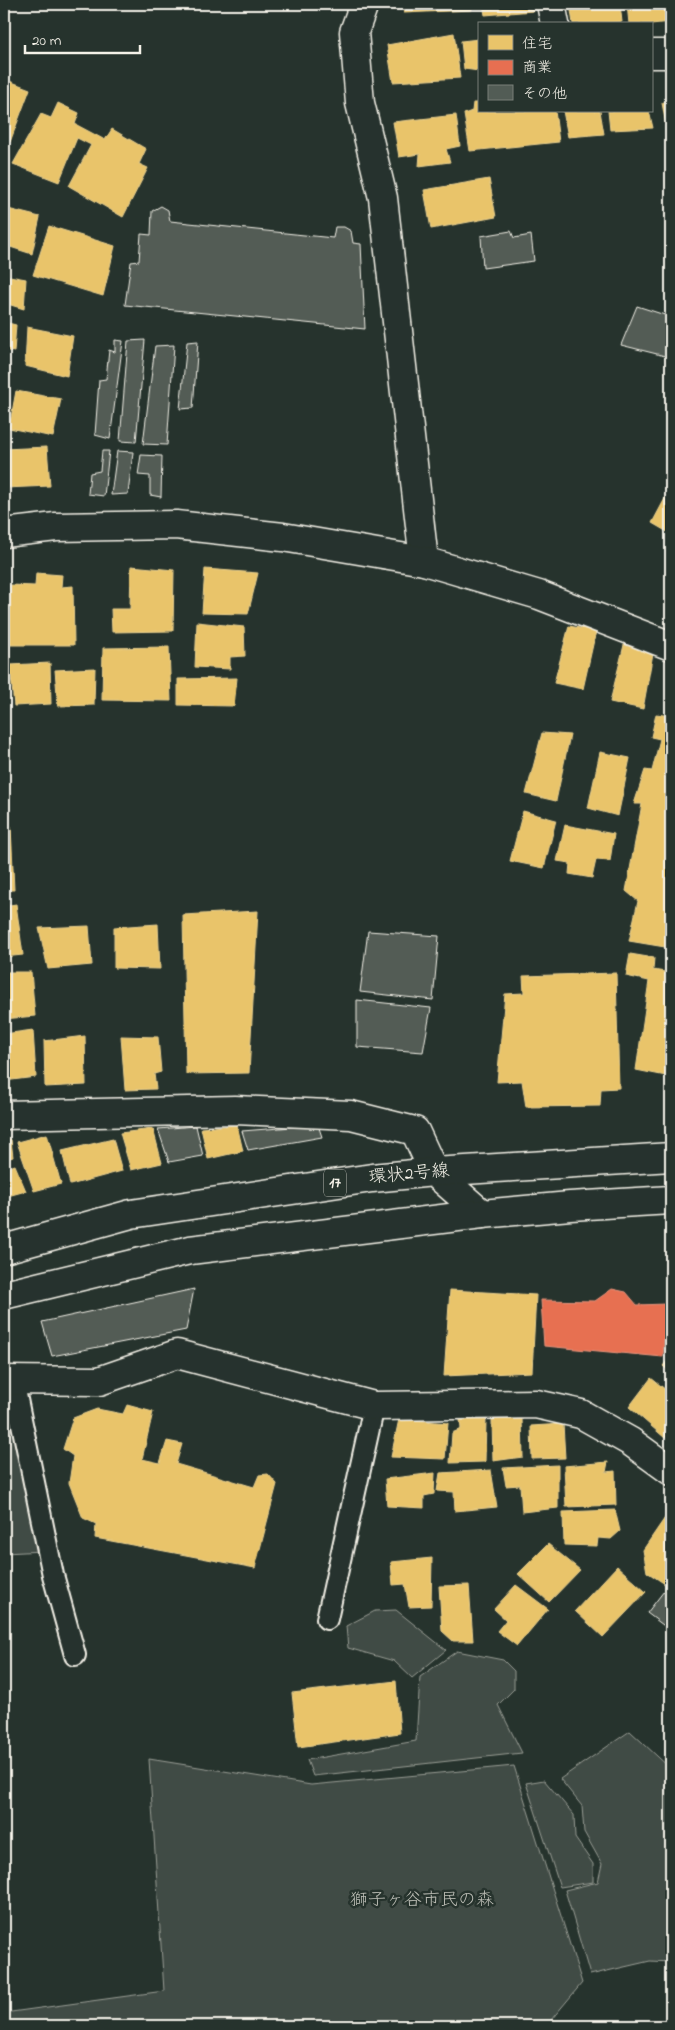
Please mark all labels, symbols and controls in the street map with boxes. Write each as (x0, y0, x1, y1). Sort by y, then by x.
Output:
scale bar (25, 22, 140, 54)
legend (478, 22, 652, 112)
text: 20 m (32, 30, 62, 52)
text: 住宅 (522, 33, 552, 55)
text: 商業 (522, 57, 552, 79)
text: その他 (522, 83, 567, 105)
street label: 環状2号線 (368, 1159, 450, 1191)
road number: 17 (324, 1170, 346, 1196)
park label: 獅子ヶ谷市民の森 (350, 1888, 494, 1914)

